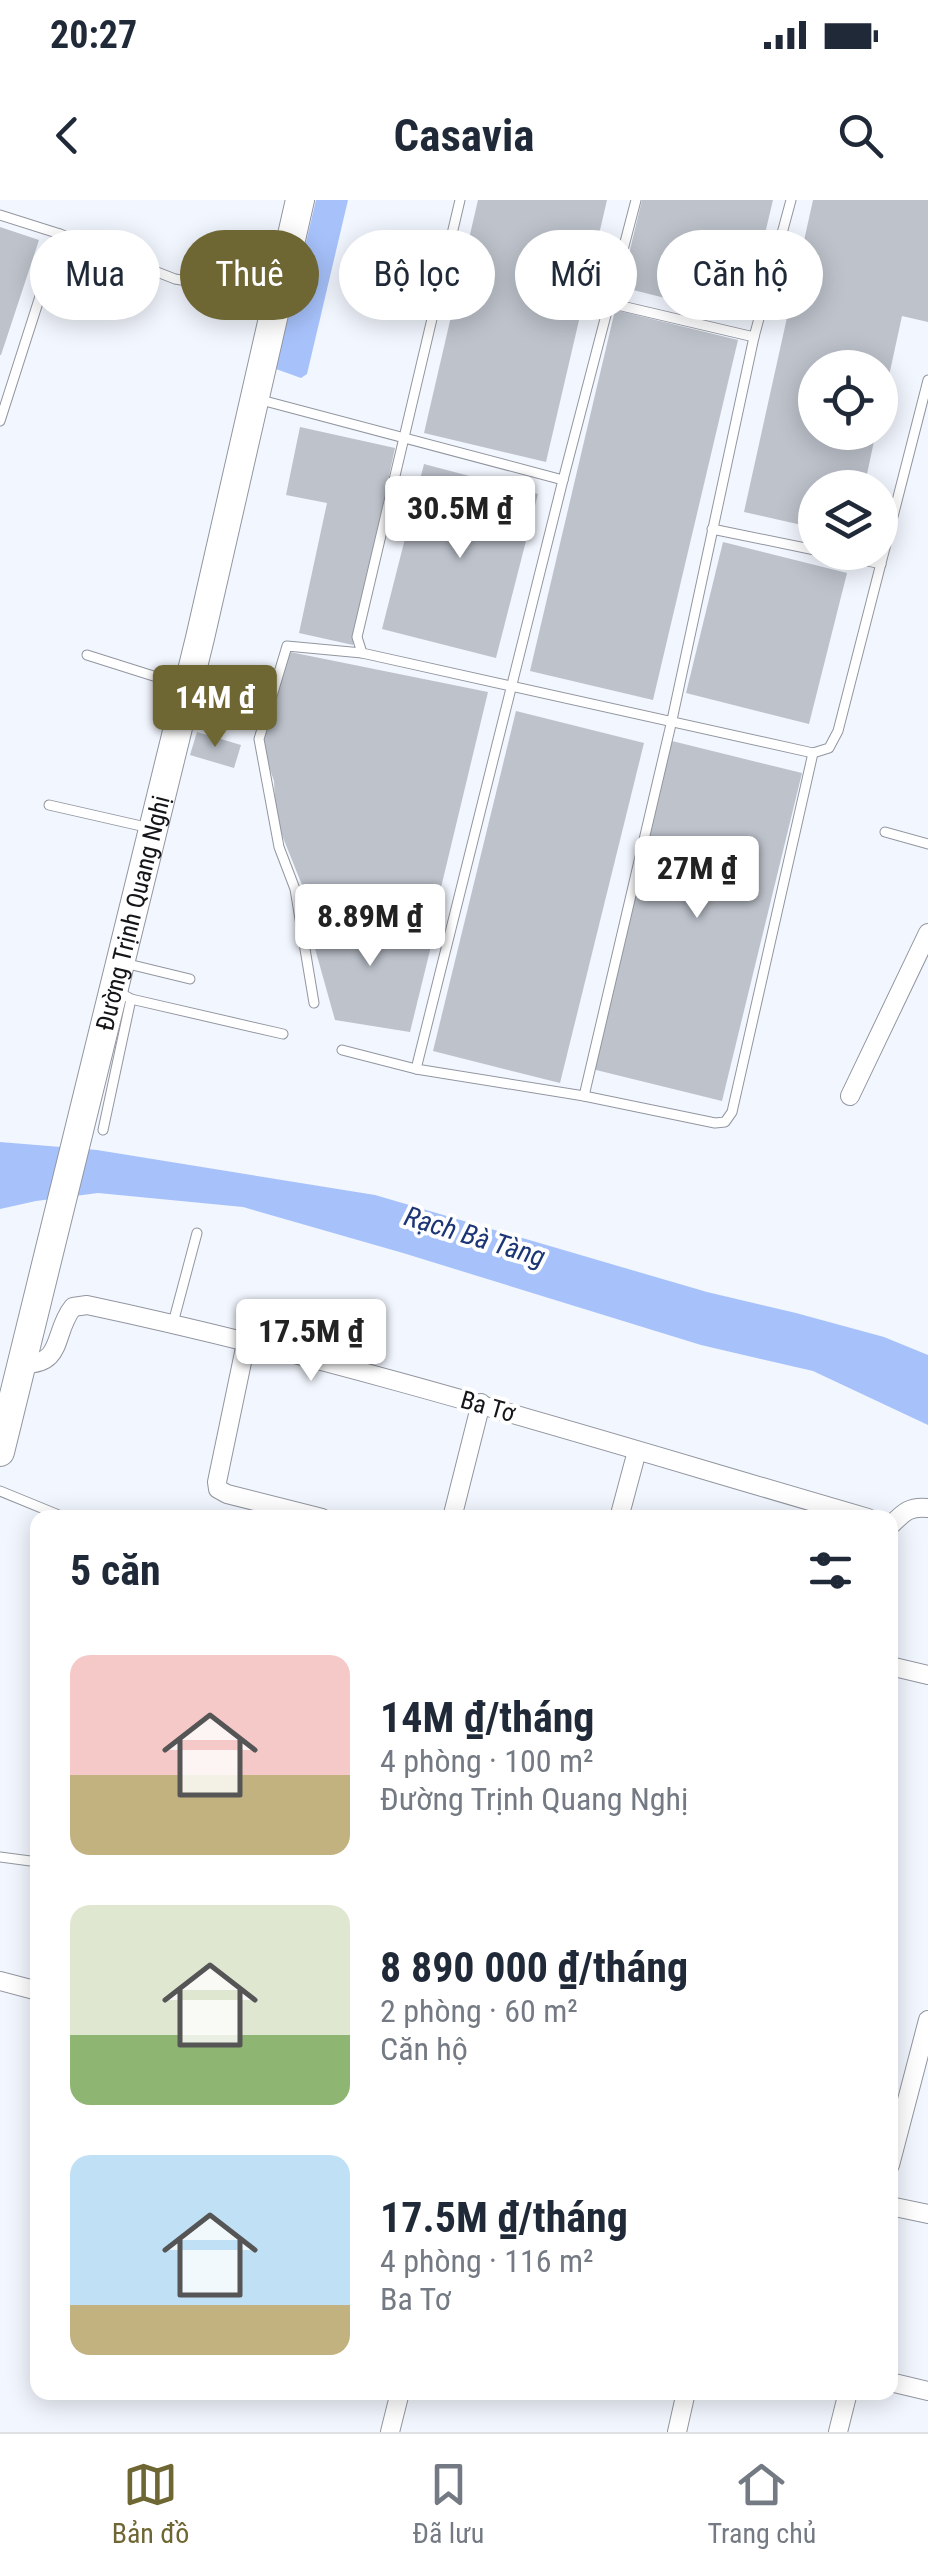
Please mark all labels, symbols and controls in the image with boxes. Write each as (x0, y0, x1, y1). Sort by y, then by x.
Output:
text: 20:27 (50, 13, 137, 57)
icon: back (40, 108, 95, 163)
icon: search (833, 108, 888, 163)
text: Casavia (394, 109, 534, 162)
chip: Mua (30, 230, 160, 320)
chip: Thuê (180, 230, 319, 320)
chip: Bộ lọc (339, 230, 495, 320)
chip: Mới (515, 230, 637, 320)
chip: Căn hộ (657, 230, 823, 320)
map controls (798, 350, 898, 570)
button: locate (798, 350, 898, 450)
button: layers (798, 470, 898, 570)
pin: 30.5M ₫ (368, 476, 552, 561)
text: 30.5M ₫ (407, 489, 513, 527)
pin: 14M ₫ (145, 665, 285, 750)
text: 14M ₫ (175, 678, 255, 716)
street label: Đường Trịnh Quang Nghị (90, 793, 176, 1034)
pin: 27M ₫ (627, 836, 767, 921)
text: 27M ₫ (657, 849, 737, 887)
pin: 8.89M ₫ (278, 884, 462, 969)
text: 8.89M ₫ (317, 897, 423, 935)
water label: Rạch Bà Tàng (401, 1199, 549, 1273)
pin: 17.5M ₫ (219, 1299, 403, 1384)
text: 17.5M ₫ (258, 1312, 364, 1350)
street label: Ba Tơ (457, 1385, 519, 1428)
icon: filters (803, 1543, 858, 1598)
text: 5 căn (70, 1546, 161, 1595)
text: 14M ₫/tháng (380, 1693, 595, 1742)
icon: home (150, 1695, 270, 1815)
text: 4 phòng · 100 m² (380, 1742, 594, 1780)
text: Đường Trịnh Quang Nghị (380, 1780, 688, 1818)
text: 8 890 000 ₫/tháng (380, 1943, 688, 1992)
icon: home (150, 1945, 270, 2065)
text: 2 phòng · 60 m² (380, 1992, 578, 2030)
text: Căn hộ (380, 2030, 468, 2068)
text: 17.5M ₫/tháng (380, 2193, 628, 2242)
icon: home (150, 2195, 270, 2315)
text: 4 phòng · 116 m² (380, 2242, 594, 2280)
text: Ba Tơ (380, 2280, 451, 2318)
tab: Bản đồ (112, 2457, 189, 2550)
tab: Đã lưu (413, 2457, 484, 2550)
tab: Trang chủ (708, 2457, 816, 2550)

